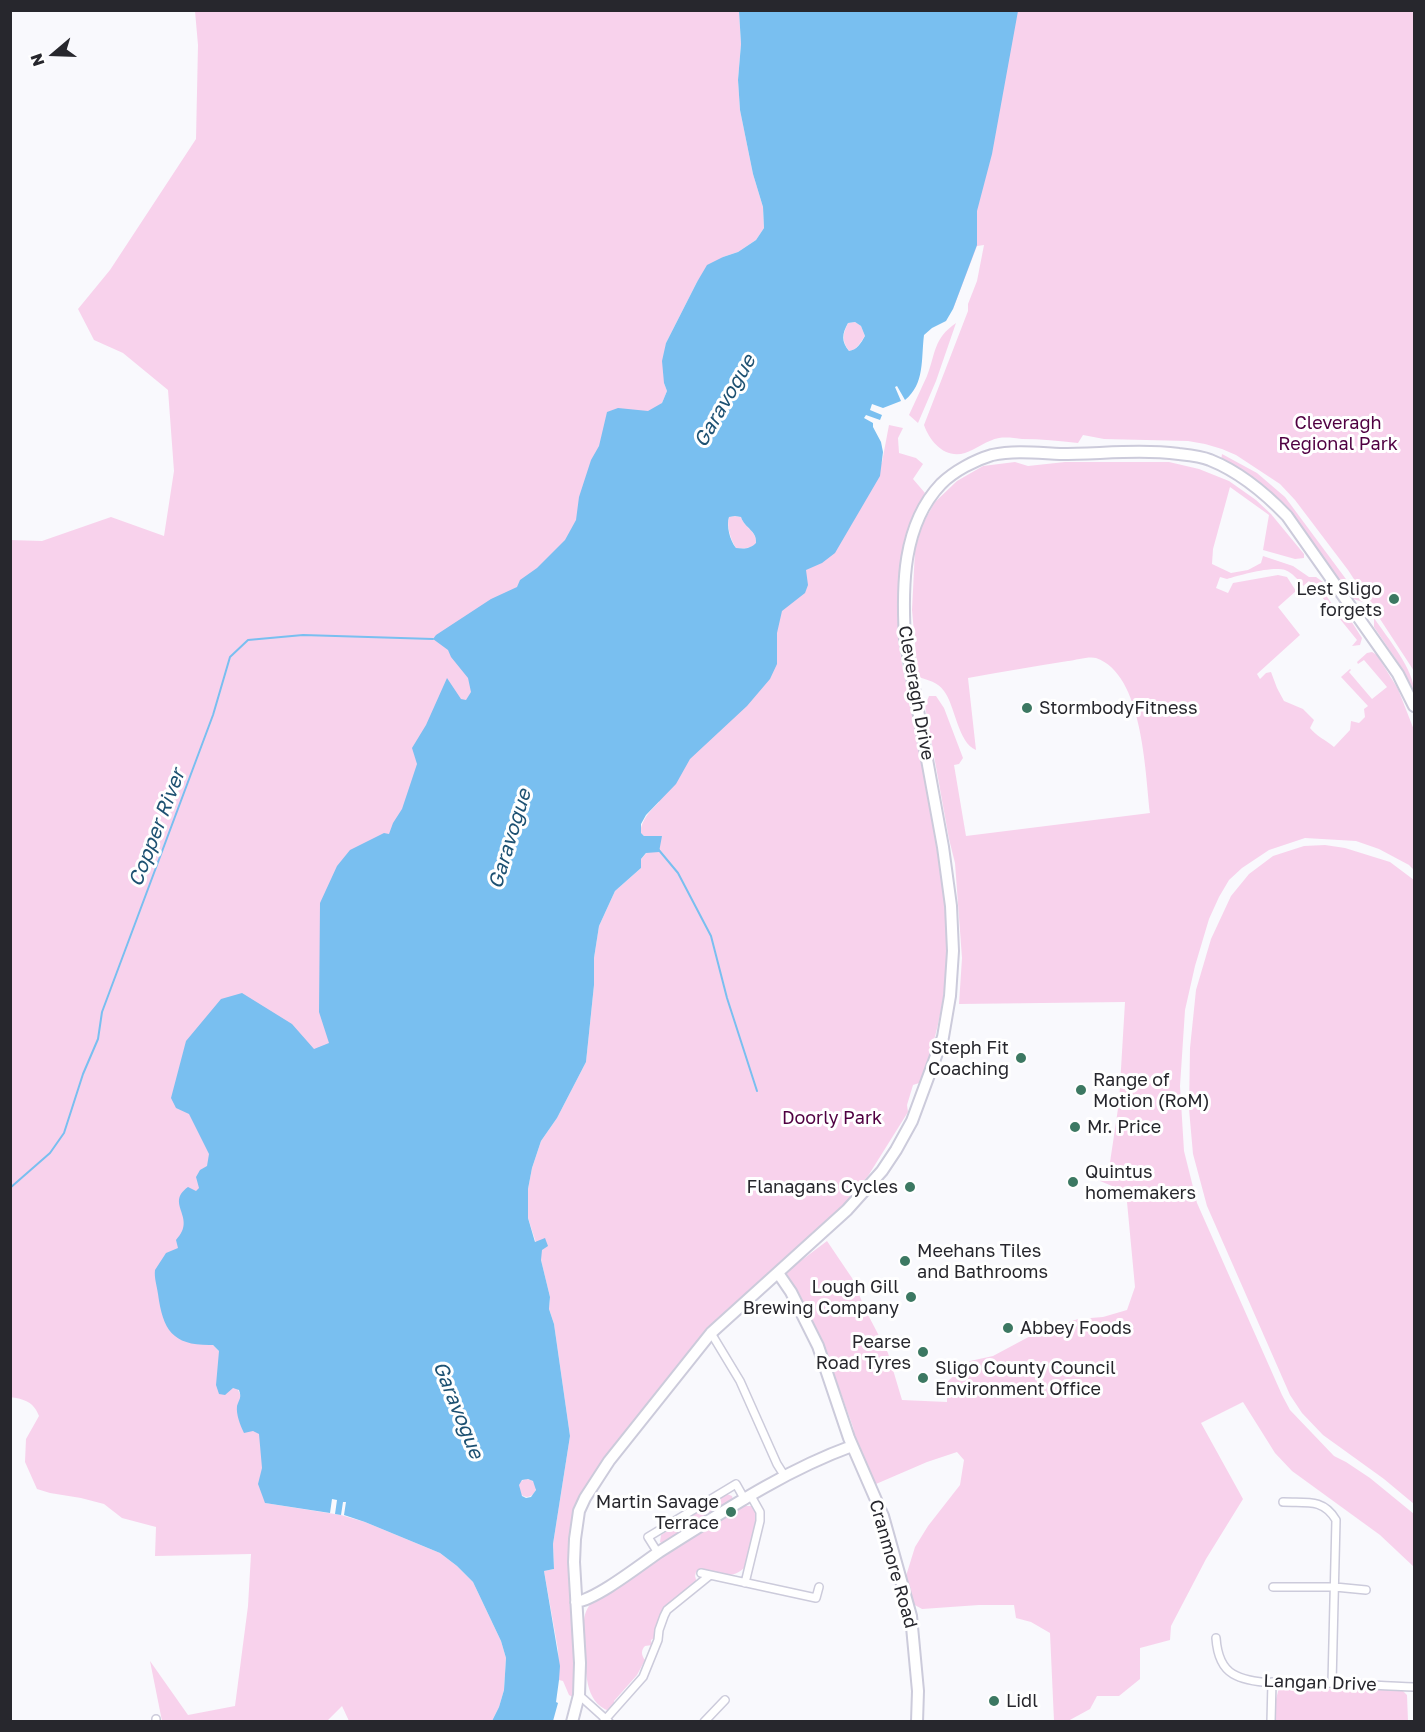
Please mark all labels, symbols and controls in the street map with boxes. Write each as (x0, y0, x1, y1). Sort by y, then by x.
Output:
north arrow (24, 24, 84, 84)
text: N (26, 51, 48, 69)
water label: Garavogue (689, 351, 761, 451)
park label: Cleveragh Regional Park (1278, 412, 1398, 454)
place label: Lest Sligo forgets (1296, 578, 1382, 620)
marker: Lest Sligo forgets (1387, 592, 1401, 606)
street label: Cleveragh Drive (894, 624, 938, 762)
place label: StormbodyFitness (1039, 697, 1197, 719)
marker: StormbodyFitness (1020, 701, 1034, 715)
water label: Copper River (124, 766, 190, 890)
water label: Garavogue (484, 786, 536, 892)
place label: Steph Fit Coaching (928, 1037, 1009, 1080)
marker: Steph Fit Coaching (1014, 1051, 1028, 1065)
place label: Range of Motion (RoM) (1093, 1069, 1210, 1112)
marker: Range of Motion (RoM) (1074, 1083, 1088, 1097)
park label: Doorly Park (782, 1107, 882, 1129)
place label: Mr. Price (1087, 1116, 1161, 1138)
marker: Mr. Price (1068, 1120, 1082, 1134)
place label: Quintus homemakers (1085, 1161, 1196, 1204)
marker: Quintus homemakers (1066, 1175, 1080, 1189)
place label: Flanagans Cycles (746, 1176, 898, 1198)
marker: Flanagans Cycles (903, 1180, 917, 1194)
place label: Meehans Tiles and Bathrooms (917, 1240, 1048, 1282)
marker: Meehans Tiles and Bathrooms (898, 1254, 912, 1268)
place label: Lough Gill Brewing Company (743, 1276, 899, 1318)
marker: Lough Gill Brewing Company (904, 1290, 918, 1304)
place label: Abbey Foods (1020, 1317, 1132, 1339)
marker: Abbey Foods (1001, 1321, 1015, 1335)
place label: Pearse Road Tyres (816, 1331, 911, 1374)
marker: Pearse Road Tyres (916, 1345, 930, 1359)
place label: Sligo County Council Environment Office (935, 1357, 1116, 1400)
water label: Garavogue (428, 1358, 488, 1462)
marker: Sligo County Council Environment Office (916, 1371, 930, 1385)
place label: Martin Savage Terrace (596, 1491, 719, 1534)
street label: Cranmore Road (864, 1497, 922, 1631)
marker: Martin Savage Terrace (724, 1505, 738, 1519)
street label: Langan Drive (1263, 1670, 1377, 1696)
place label: Lidl (1006, 1690, 1038, 1712)
marker: Lidl (987, 1694, 1001, 1708)

